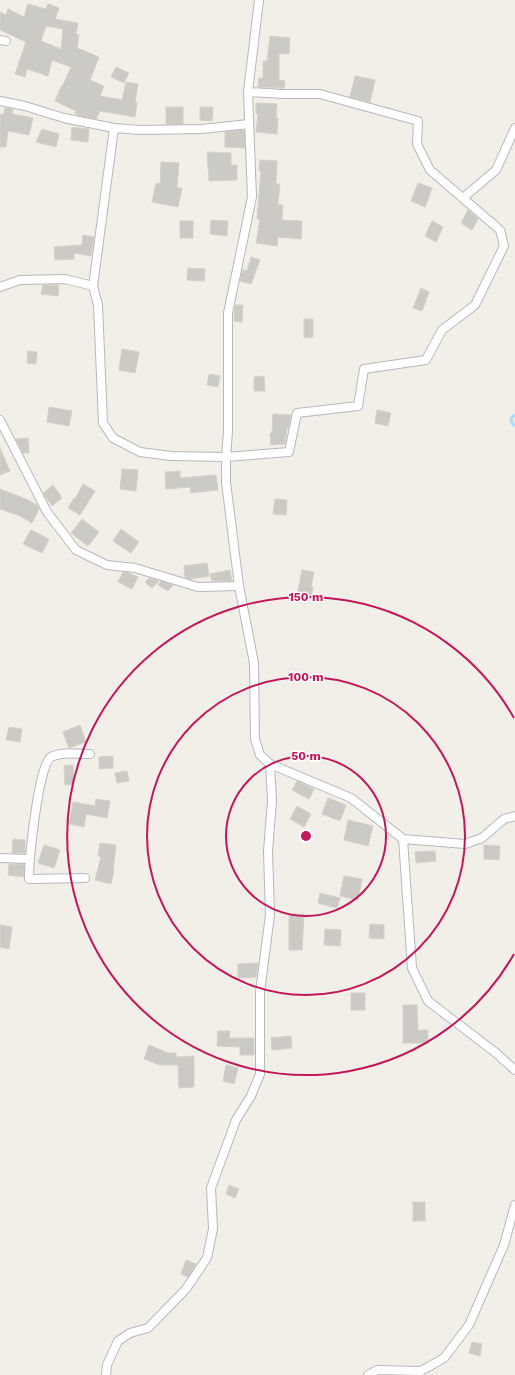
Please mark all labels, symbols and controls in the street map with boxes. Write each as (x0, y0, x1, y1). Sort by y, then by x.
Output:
text: 150 m (289, 590, 323, 604)
text: 100 m (288, 670, 324, 684)
text: 50 m (291, 749, 321, 763)
centre of rings (299, 829, 313, 843)

